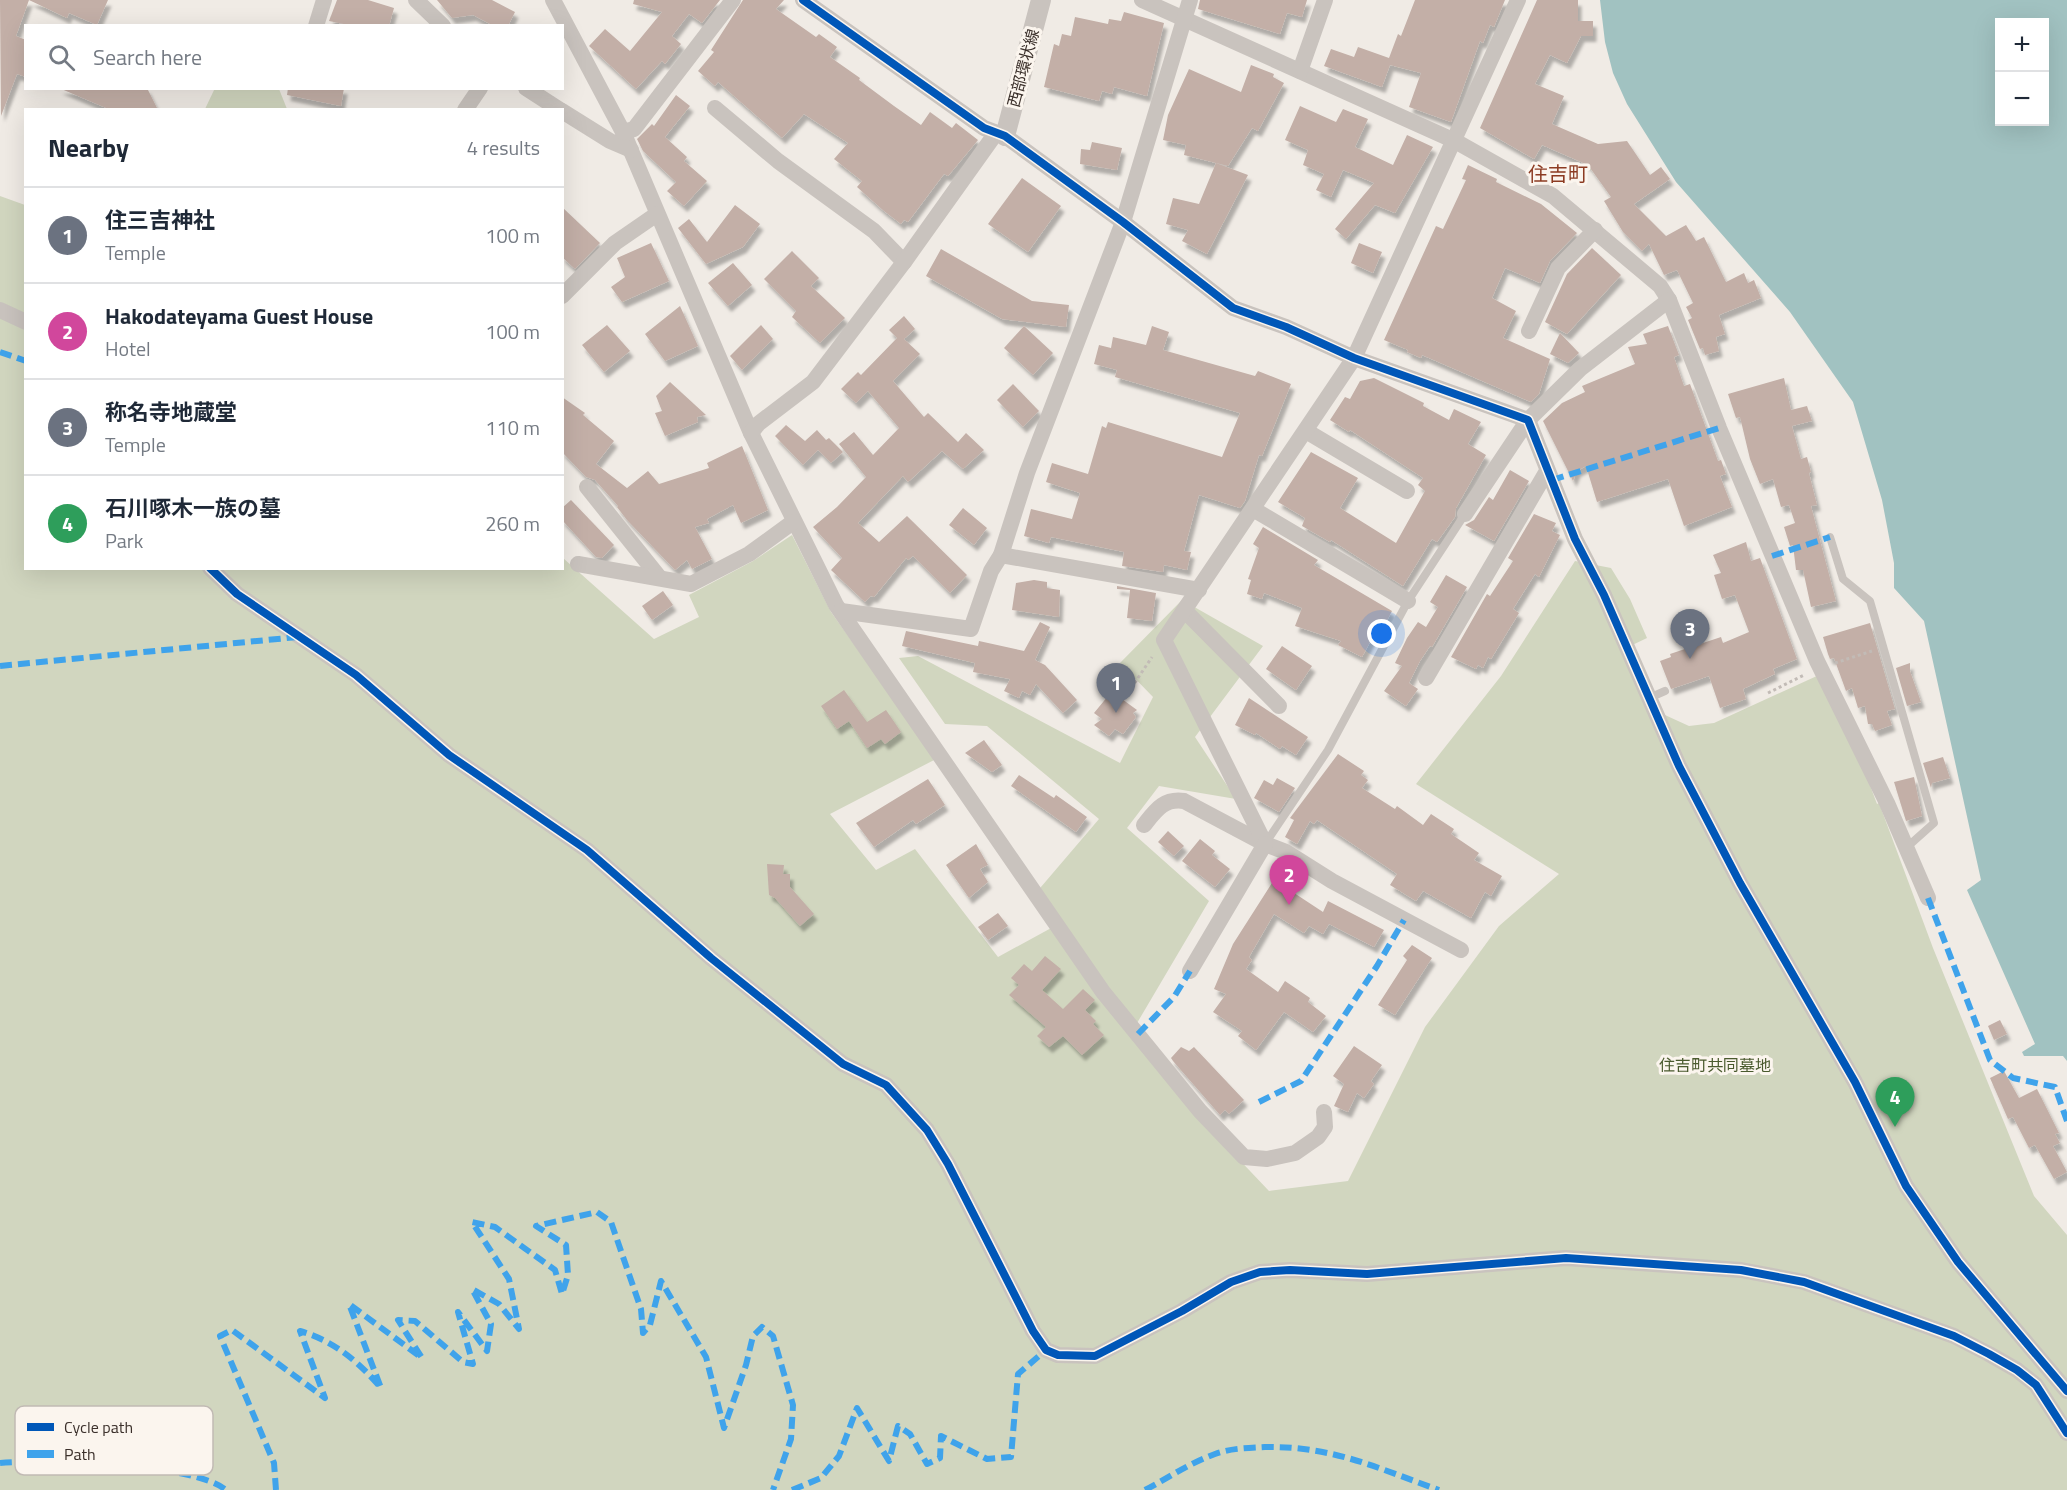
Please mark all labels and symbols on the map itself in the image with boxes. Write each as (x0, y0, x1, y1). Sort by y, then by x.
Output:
street label: 西部環状線 (1001, 26, 1045, 110)
district label: 住吉町 (1528, 158, 1588, 189)
pin: 3 (1670, 610, 1710, 659)
your location (1367, 619, 1396, 648)
pin: 1 (1096, 664, 1136, 713)
pin: 2 (1270, 856, 1308, 905)
park label: 住吉町共同墓地 (1659, 1053, 1771, 1077)
pin: 4 (1876, 1078, 1914, 1127)
legend (15, 1406, 213, 1475)
text: Cycle path (64, 1415, 133, 1439)
text: Path (64, 1442, 96, 1466)

